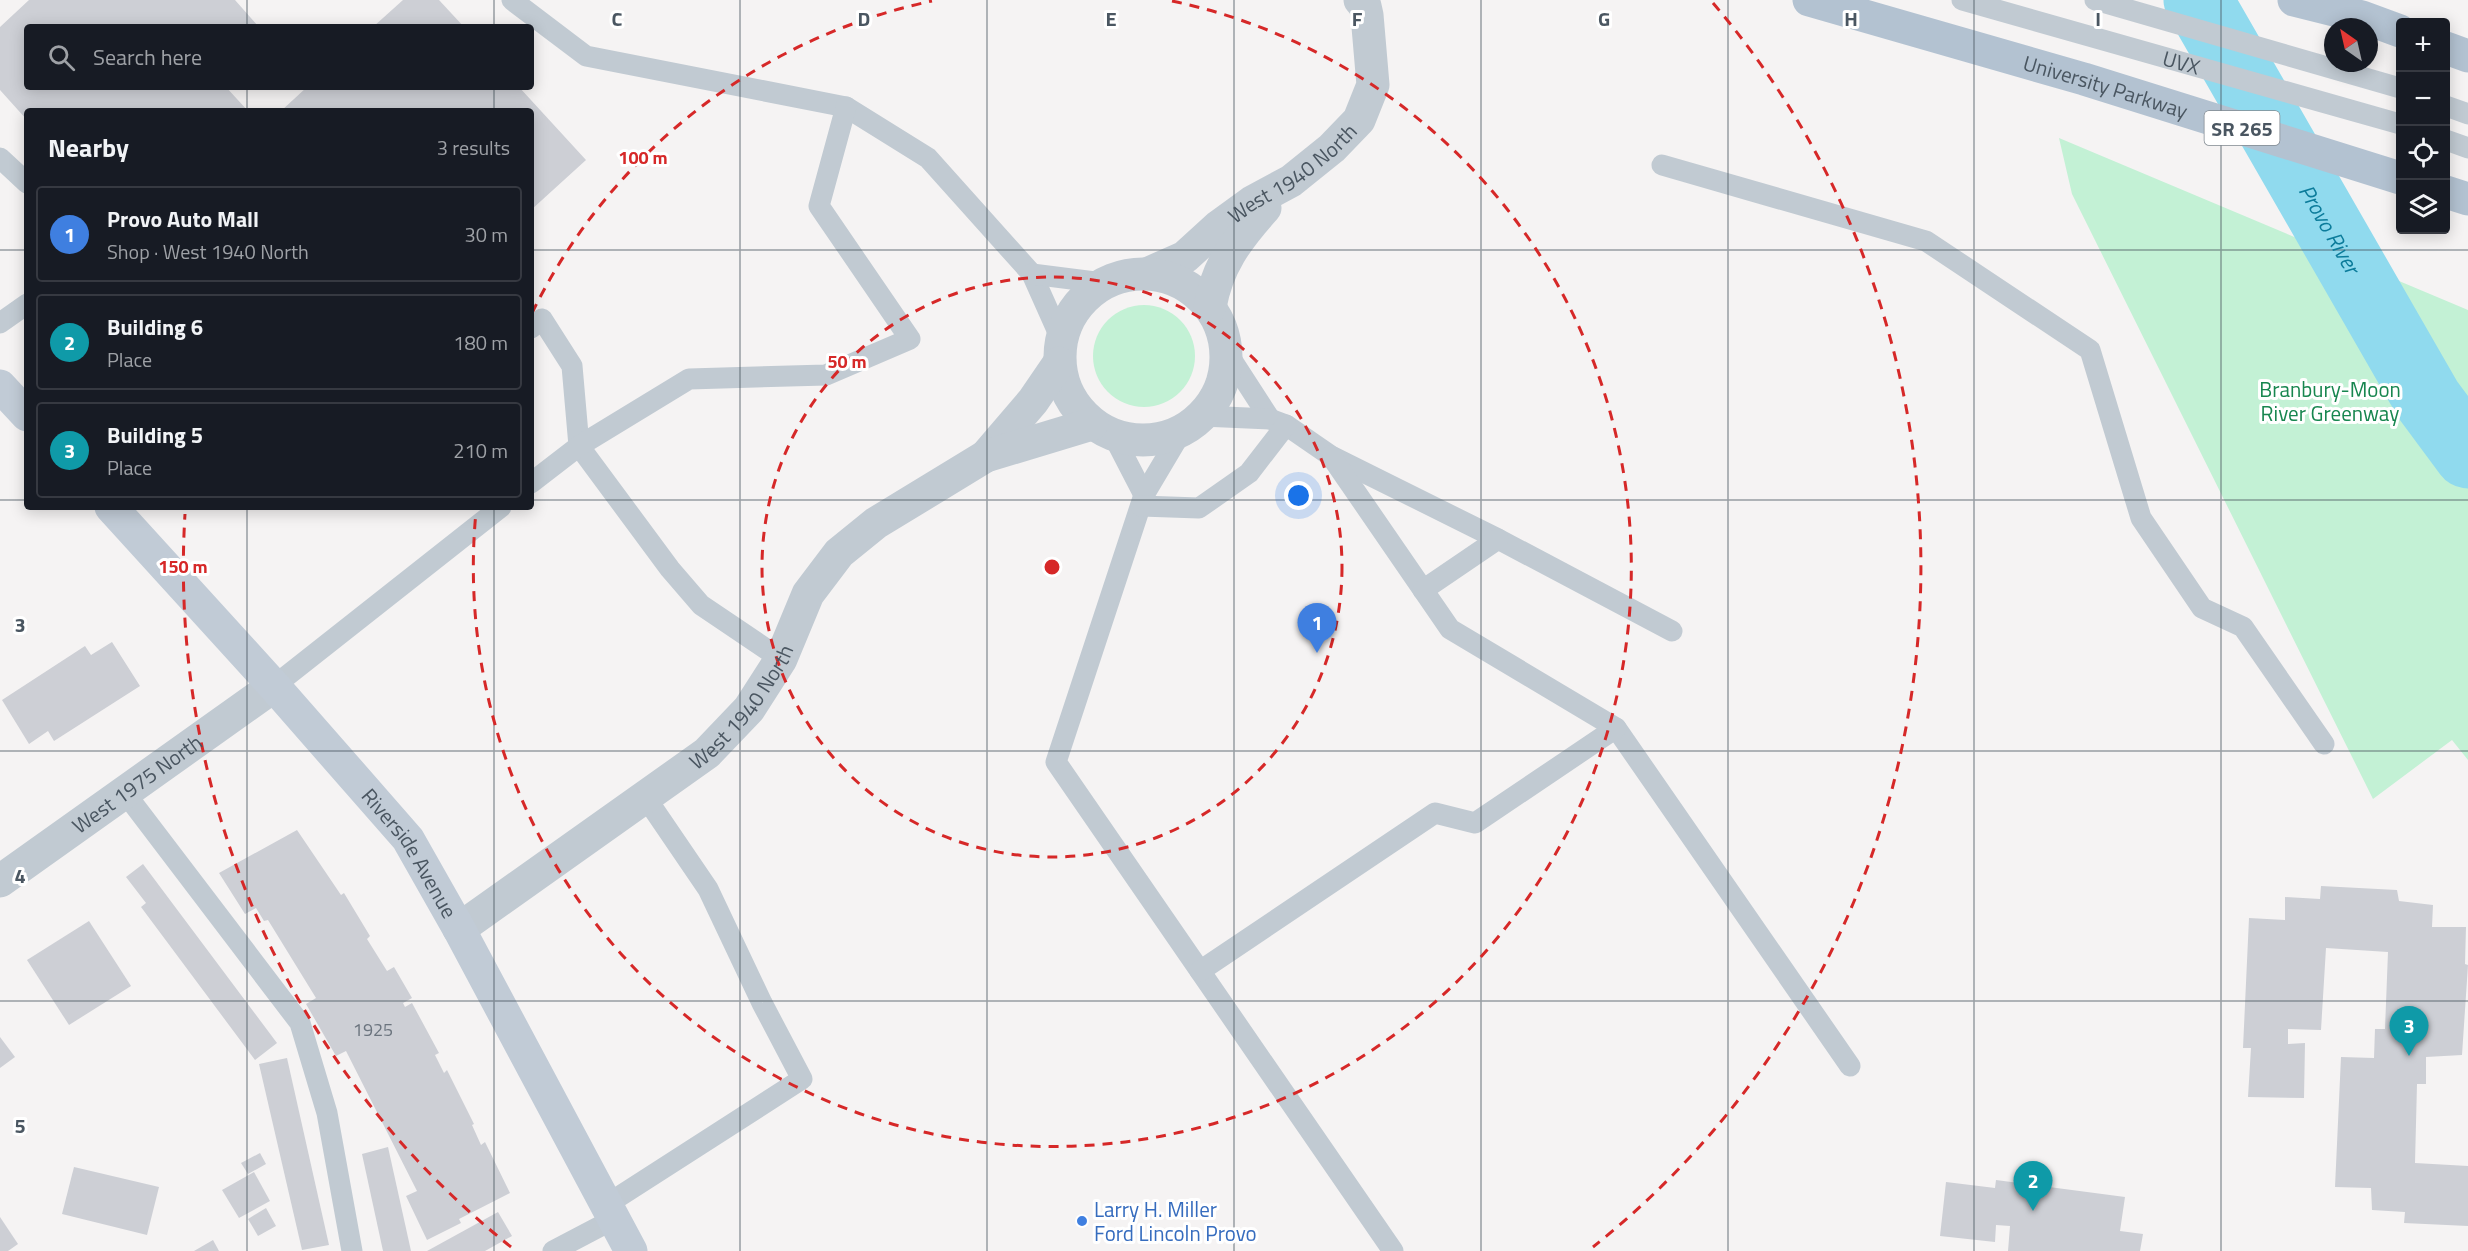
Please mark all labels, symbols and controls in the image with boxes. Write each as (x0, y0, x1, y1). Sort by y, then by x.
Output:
text: C (612, 3, 623, 34)
text: D (858, 3, 870, 34)
text: E (1105, 3, 1117, 34)
text: F (1352, 3, 1363, 34)
text: G (1598, 3, 1610, 34)
text: H (1844, 3, 1858, 34)
text: I (2095, 3, 2101, 34)
north arrow (2324, 18, 2378, 72)
map controls (2396, 18, 2450, 234)
button: + (2396, 18, 2450, 72)
search box (24, 24, 534, 90)
text: Search here (93, 40, 202, 74)
icon: search (45, 41, 78, 74)
street label: UVX (2159, 42, 2204, 83)
street label: University Parkway (2020, 46, 2192, 127)
button: − (2396, 72, 2450, 126)
road number: SR 265 (2204, 111, 2280, 145)
street label: West 1940 North (1221, 116, 1364, 231)
button: locate (2396, 126, 2450, 180)
text: Nearby (48, 128, 129, 167)
text: 3 results (437, 132, 510, 163)
text: 100 m (618, 144, 668, 171)
water label: Provo River (2290, 178, 2370, 283)
button: layers (2396, 180, 2450, 234)
text: Provo Auto Mall (107, 202, 259, 236)
text: 1 (64, 219, 75, 250)
text: 30 m (464, 219, 508, 250)
text: Shop · West 1940 North (107, 236, 309, 267)
text: Building 6 (107, 310, 203, 344)
text: 2 (64, 327, 75, 358)
text: 180 m (453, 327, 508, 358)
text: Place (107, 344, 152, 375)
text: 50 m (827, 348, 867, 375)
park label: Branbury-Moon River Greenway (2259, 373, 2401, 429)
text: Building 5 (107, 418, 203, 452)
text: 3 (64, 435, 75, 466)
text: 210 m (453, 435, 508, 466)
text: Place (107, 452, 152, 483)
your location (1284, 481, 1313, 510)
text: 150 m (158, 553, 208, 580)
centre of rings (1042, 557, 1062, 577)
pin: 1 (1298, 604, 1336, 653)
text: 3 (14, 609, 26, 640)
street label: West 1940 North (682, 640, 801, 777)
street label: West 1975 North (65, 726, 209, 841)
street label: Riverside Avenue (354, 781, 466, 924)
text: 4 (14, 860, 26, 891)
pin: 3 (2390, 1006, 2428, 1056)
house number: 1925 (353, 1016, 393, 1043)
text: 5 (14, 1110, 26, 1141)
pin: 2 (2014, 1162, 2052, 1211)
place label: Larry H. Miller Ford Lincoln Provo (1094, 1193, 1257, 1249)
marker: Larry H. Miller Ford Lincoln Provo (1075, 1214, 1089, 1228)

